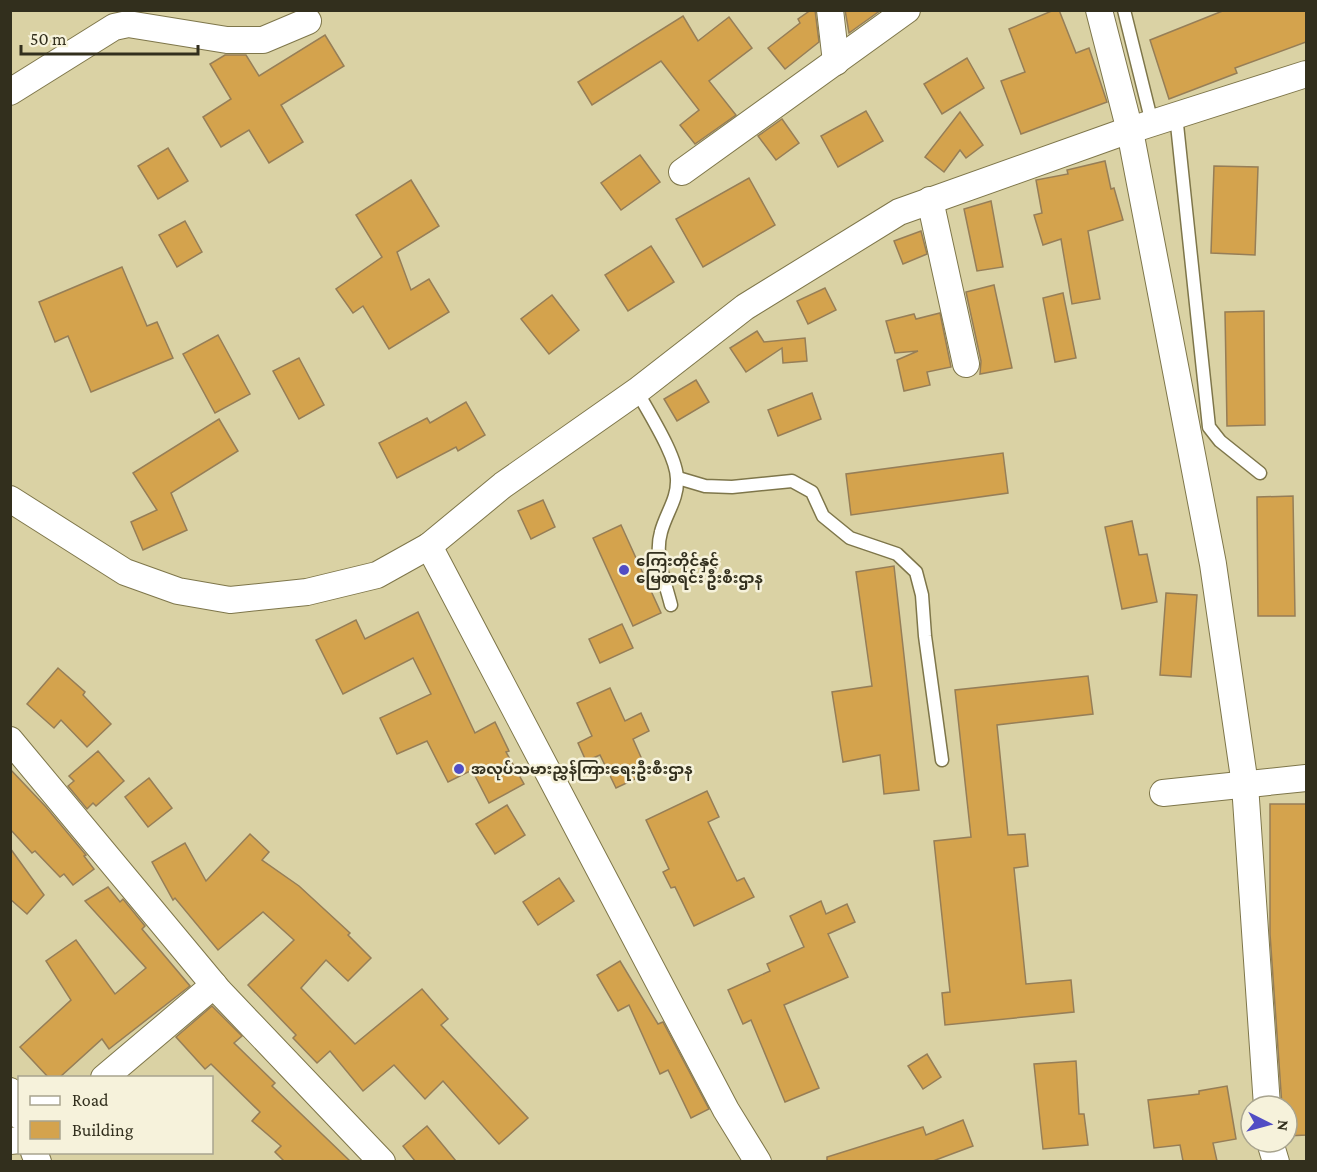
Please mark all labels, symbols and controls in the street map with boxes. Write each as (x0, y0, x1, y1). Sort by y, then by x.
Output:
scale bar (21, 18, 198, 56)
text: 50 m (30, 29, 67, 49)
place label: ကြေးတိုင်နှင့် မြေစာရင်း ဦးစီးဌာန (636, 551, 763, 590)
marker: ကြေးတိုင်နှင့် မြေစာရင်း ဦးစီးဌာန (617, 563, 631, 577)
place label: အလုပ်သမားညွှန်ကြားရေးဦးစီးဌာန (471, 759, 693, 781)
marker: အလုပ်သမားညွှန်ကြားရေးဦးစီးဌာန (452, 762, 466, 776)
legend (18, 1076, 213, 1154)
text: Road (72, 1090, 109, 1110)
north arrow (1239, 1094, 1299, 1154)
text: N (1274, 1119, 1292, 1132)
text: Building (72, 1120, 134, 1140)

